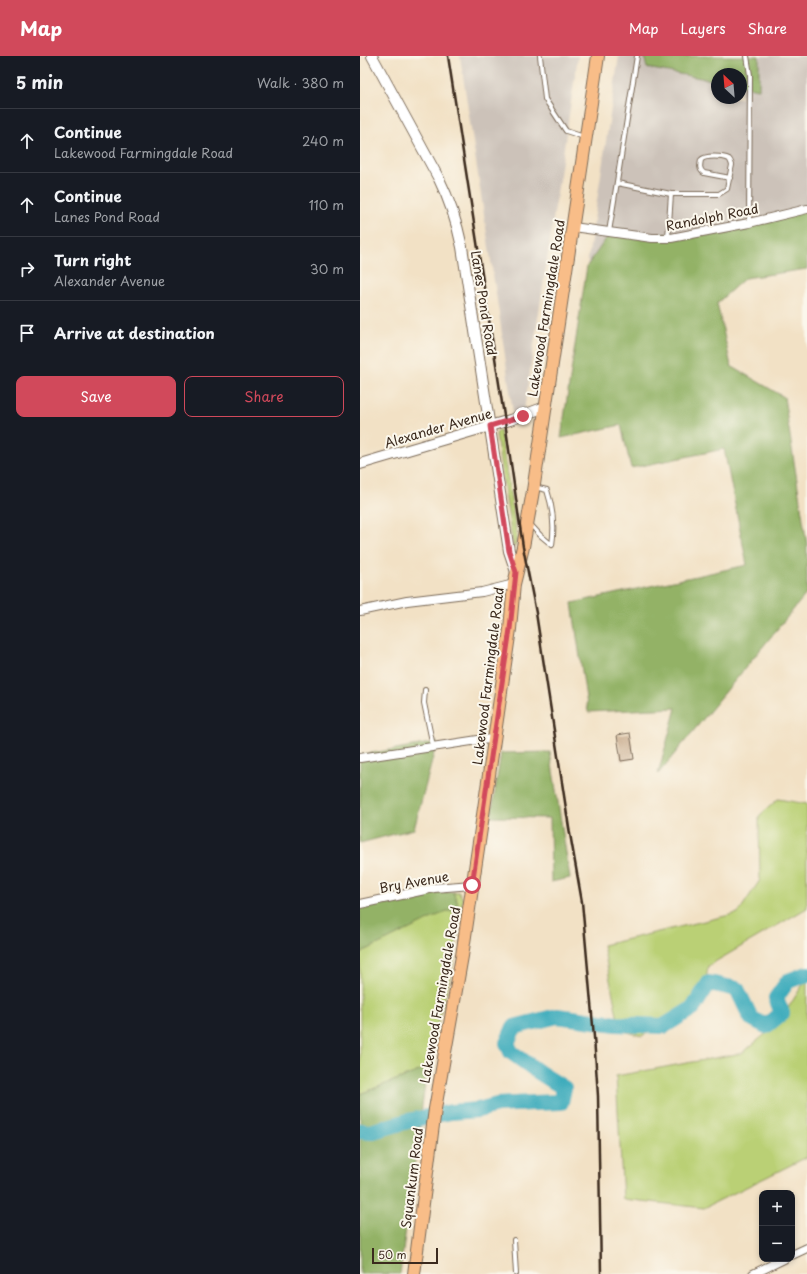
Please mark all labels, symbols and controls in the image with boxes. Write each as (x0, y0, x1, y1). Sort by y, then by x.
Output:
text: Map (20, 14, 62, 42)
text: Map (629, 18, 659, 39)
text: Layers (681, 18, 726, 39)
text: Share (748, 18, 787, 39)
north arrow (711, 68, 747, 104)
text: 5 min (16, 69, 63, 95)
text: Walk · 380 m (257, 73, 344, 92)
text: Continue (54, 120, 122, 143)
icon: ahead (16, 130, 38, 152)
text: 240 m (302, 131, 344, 150)
text: Lakewood Farmingdale Road (54, 143, 233, 162)
text: Continue (54, 184, 122, 207)
icon: ahead (16, 194, 38, 216)
text: 110 m (309, 195, 344, 214)
street label: Randolph Road (664, 198, 760, 235)
text: Lanes Pond Road (54, 207, 160, 226)
street label: Lakewood Farmingdale Road (522, 218, 569, 398)
text: Turn right (54, 248, 131, 271)
street label: Lanes Pond Road (467, 249, 502, 357)
icon: right (16, 258, 38, 280)
text: 30 m (310, 259, 344, 278)
text: Alexander Avenue (54, 271, 165, 290)
text: Arrive at destination (54, 321, 215, 344)
icon: arrive (16, 322, 38, 344)
button: Save (16, 376, 176, 417)
button: Share (184, 376, 344, 417)
street label: Alexander Avenue (382, 403, 494, 452)
route end (514, 407, 532, 425)
street label: Lakewood Farmingdale Road (467, 586, 508, 766)
street label: Bry Avenue (378, 866, 450, 897)
route start (463, 876, 481, 894)
street label: Lakewood Farmingdale Road (415, 905, 464, 1085)
street label: Squankum Road (396, 1126, 427, 1230)
map controls (759, 1190, 795, 1262)
button: + (759, 1190, 795, 1226)
button: − (759, 1226, 795, 1262)
scale bar (372, 1246, 438, 1265)
text: 50 m (378, 1246, 407, 1263)

